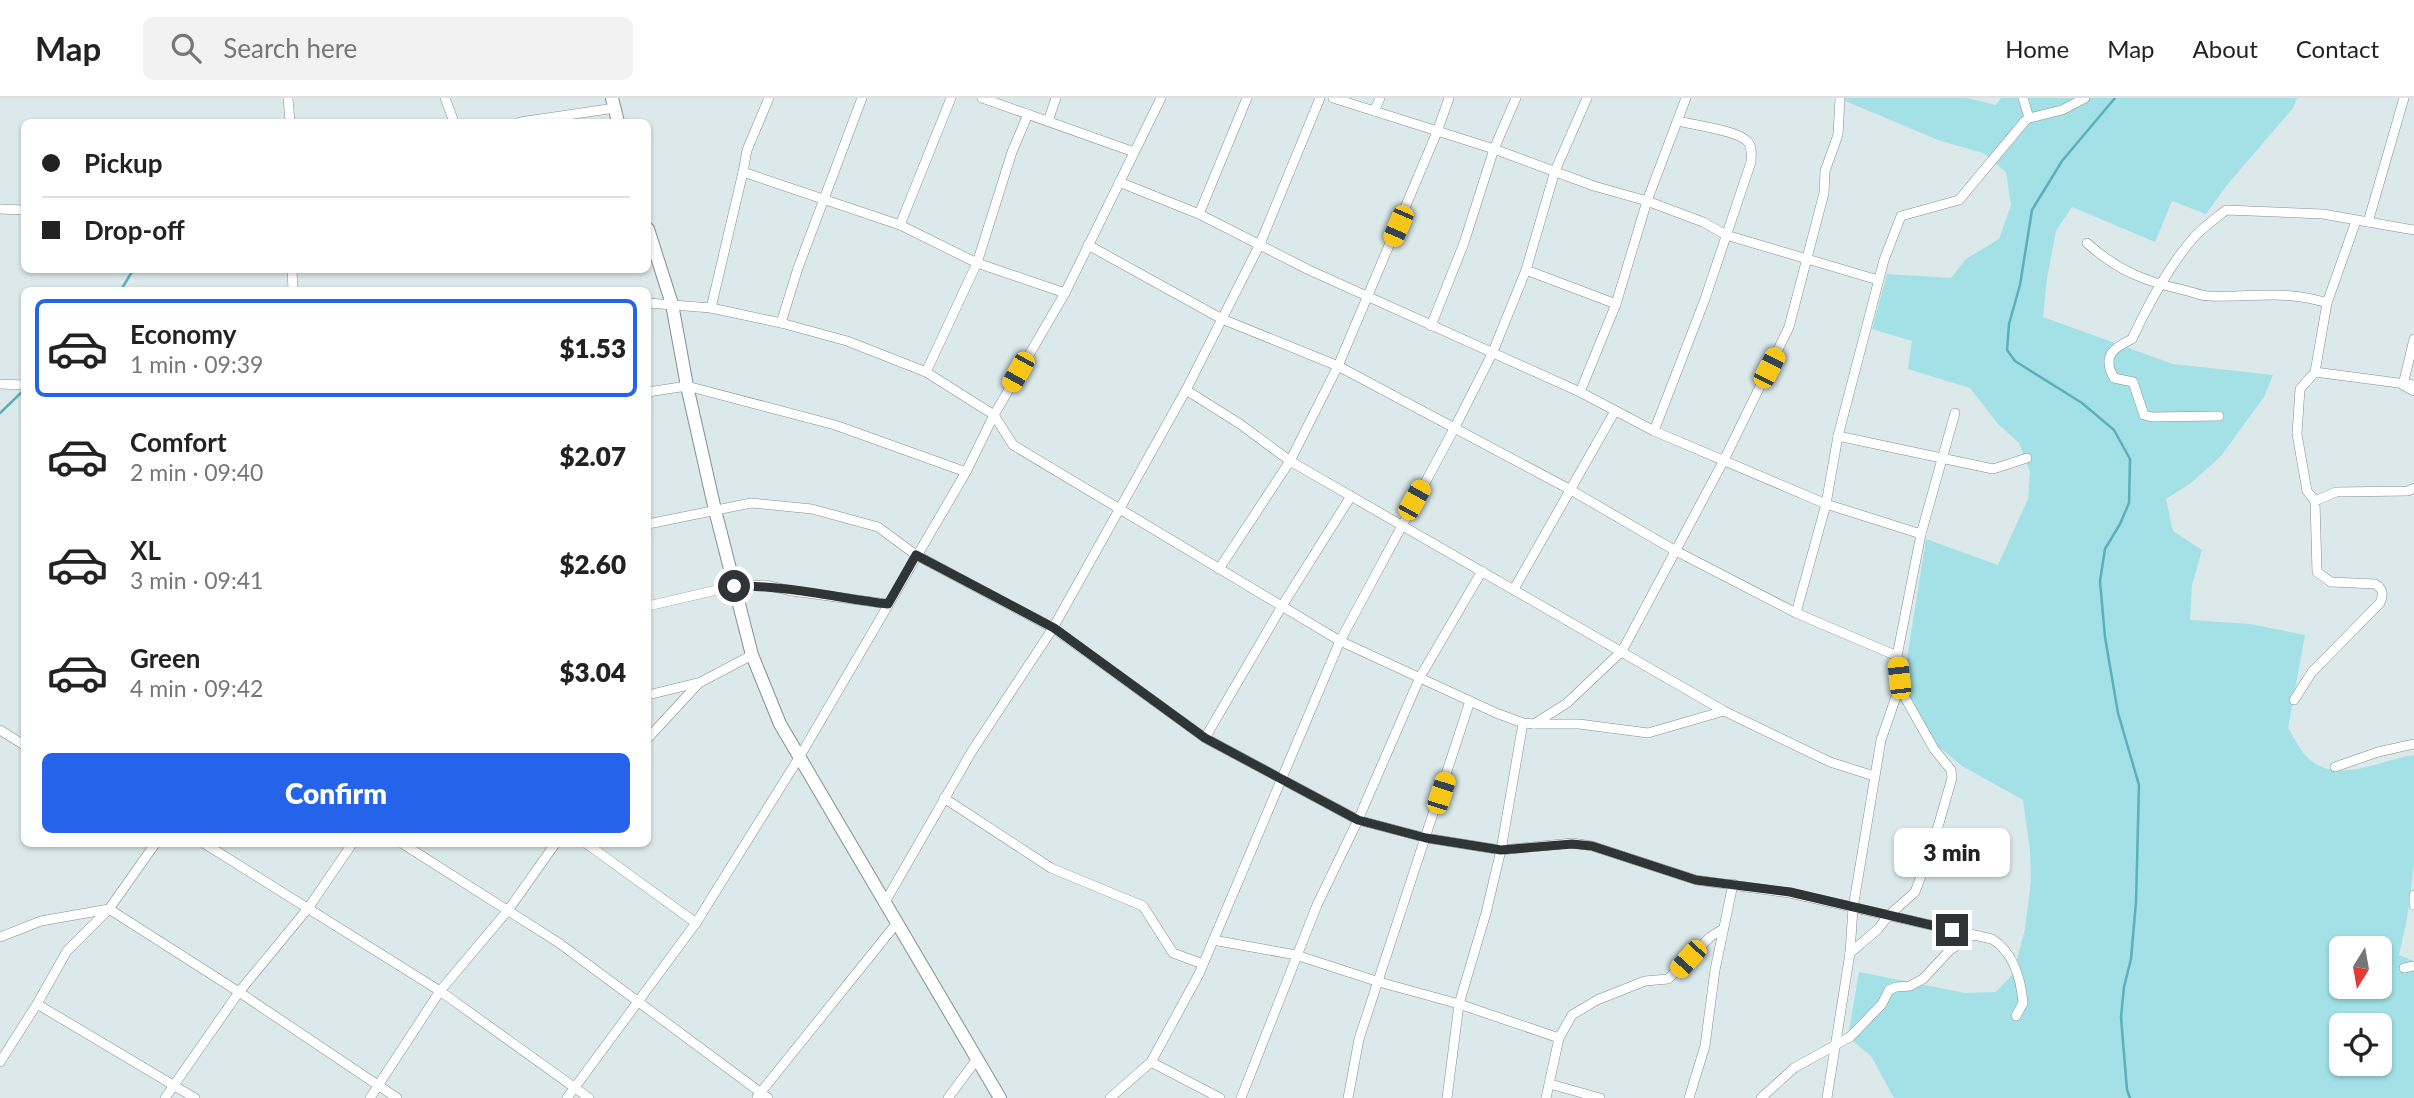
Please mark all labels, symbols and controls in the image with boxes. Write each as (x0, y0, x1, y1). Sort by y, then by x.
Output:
search box (143, 17, 633, 80)
text: Map (35, 28, 101, 68)
icon: search (167, 29, 205, 67)
text: Search here (223, 32, 357, 64)
text: Home (2005, 34, 2069, 63)
text: Map (2107, 34, 2155, 63)
text: About (2193, 34, 2258, 63)
text: Contact (2296, 34, 2379, 63)
text: Pickup (84, 147, 163, 179)
car (1381, 203, 1416, 249)
text: Drop-off (84, 214, 185, 246)
icon: car (46, 317, 109, 380)
text: Economy (130, 318, 236, 350)
text: $1.53 (559, 332, 626, 364)
car (1751, 345, 1788, 391)
car (999, 349, 1038, 395)
text: 1 min · 09:39 (130, 350, 263, 378)
icon: car (46, 425, 109, 488)
text: Comfort (130, 426, 227, 458)
text: $2.07 (559, 440, 626, 472)
text: 2 min · 09:40 (130, 458, 263, 486)
car (1395, 477, 1434, 523)
icon: car (46, 533, 109, 596)
text: XL (130, 534, 161, 566)
text: $2.60 (559, 548, 626, 580)
text: 3 min · 09:41 (130, 566, 263, 594)
route start (718, 570, 750, 602)
icon: car (46, 641, 109, 704)
text: Green (130, 642, 200, 674)
text: $3.04 (559, 656, 626, 688)
car (1887, 656, 1912, 700)
text: 4 min · 09:42 (130, 674, 263, 702)
button: Confirm (42, 753, 630, 833)
car (1425, 770, 1458, 816)
callout: 3 min (1894, 828, 2010, 878)
text: 3 min (1923, 838, 1981, 866)
route end (1936, 914, 1968, 946)
car (1667, 936, 1710, 982)
north arrow (2329, 936, 2392, 999)
map controls (2329, 936, 2392, 1076)
button: locate (2329, 1013, 2392, 1076)

